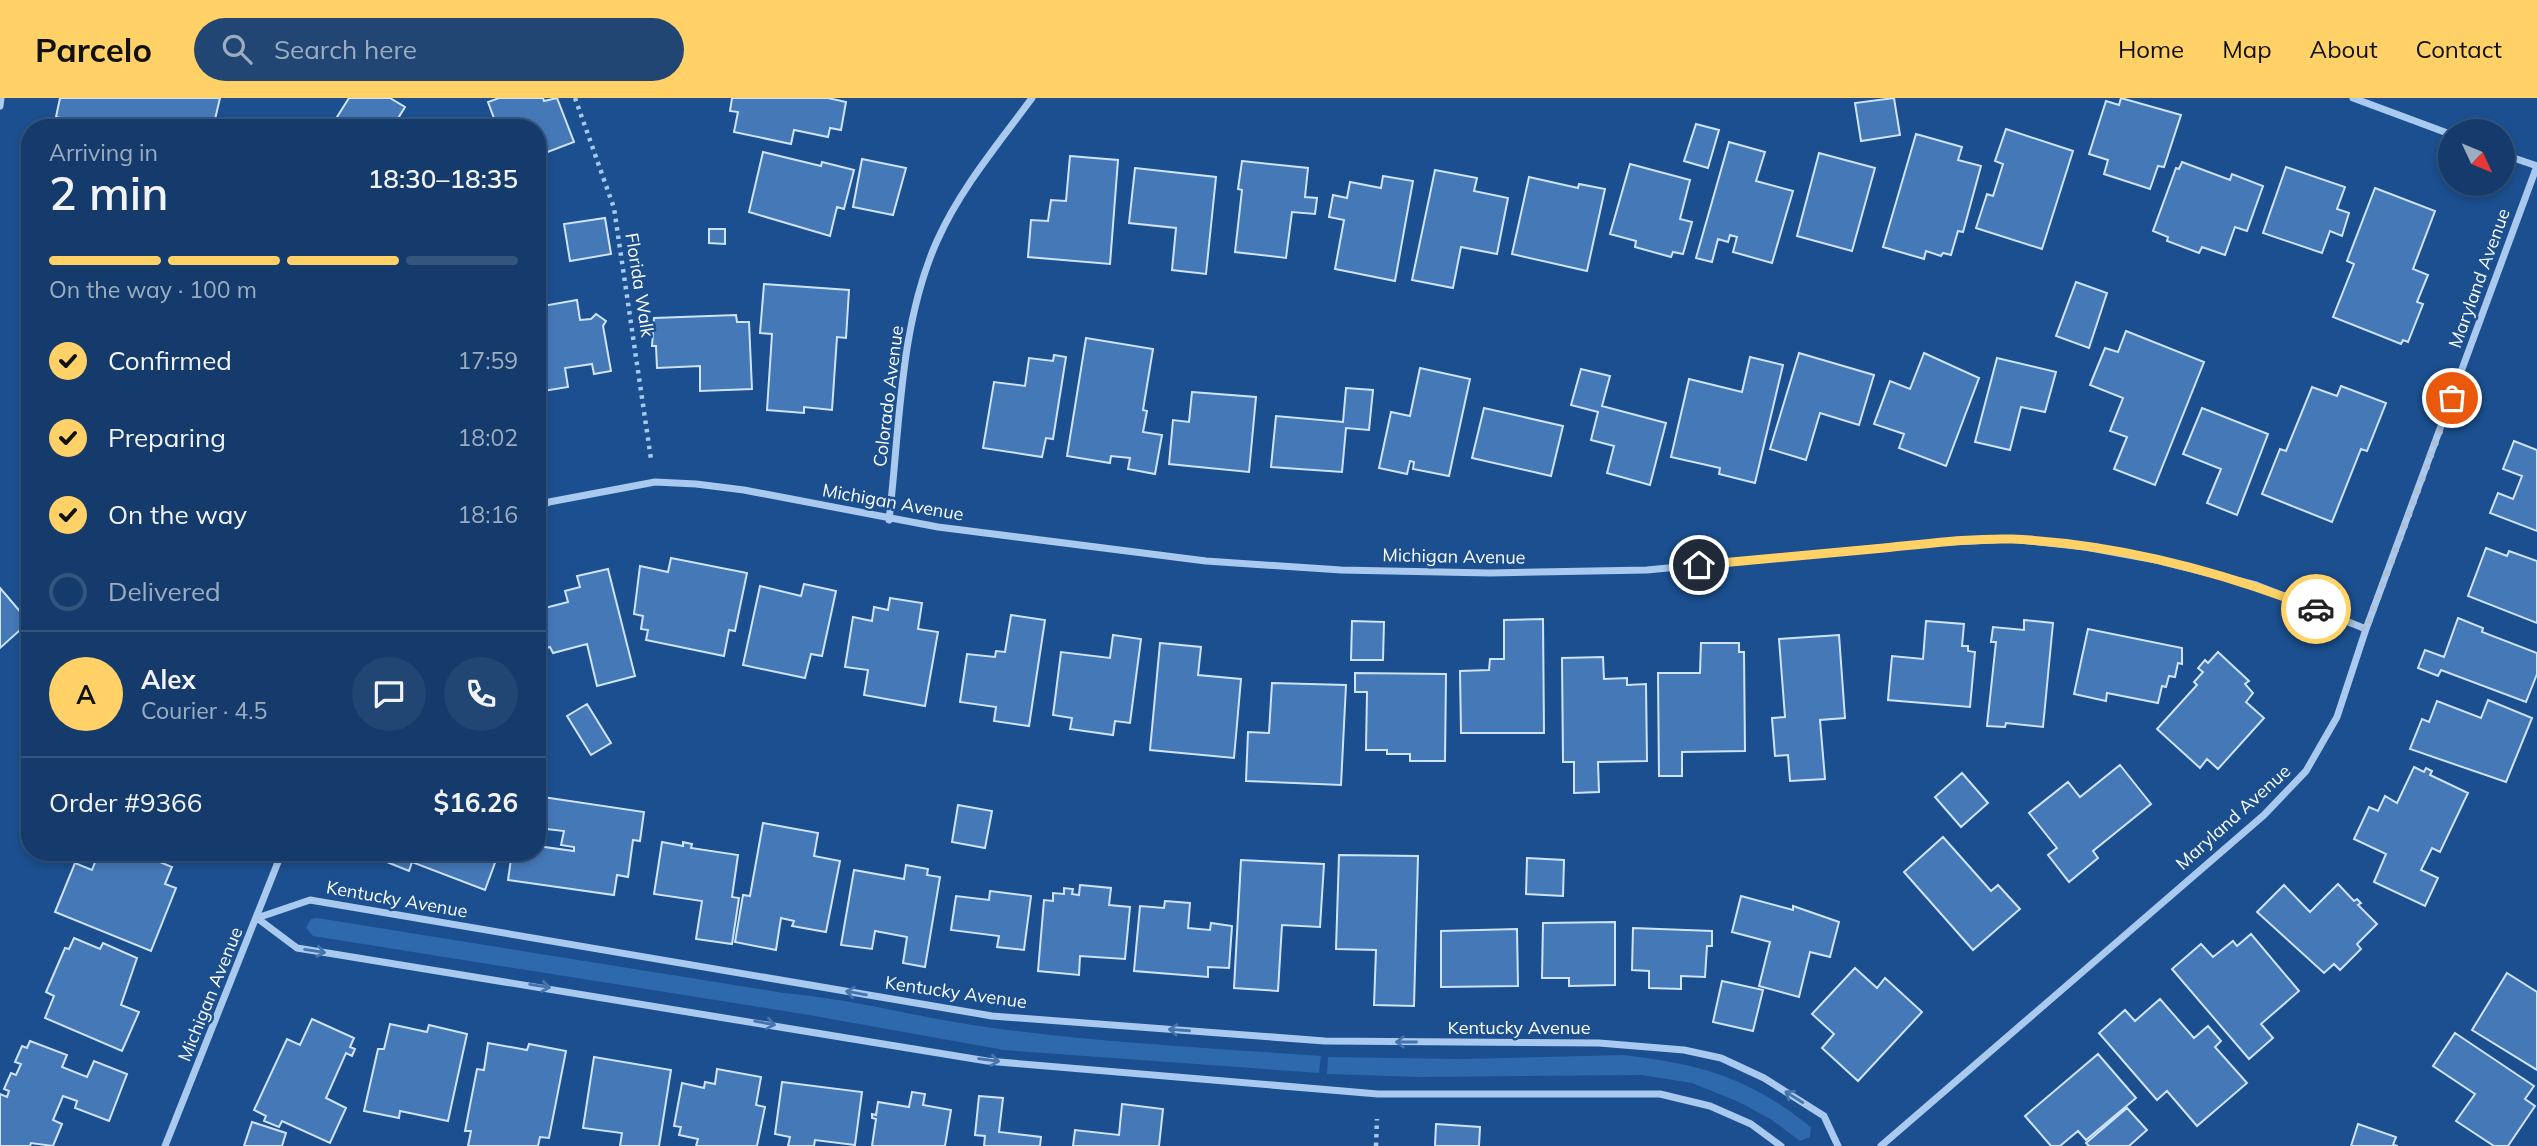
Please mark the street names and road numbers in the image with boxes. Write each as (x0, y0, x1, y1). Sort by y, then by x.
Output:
street label: Maryland Avenue (2443, 205, 2515, 351)
street label: Florida Walk (620, 231, 660, 339)
street label: Colorado Avenue (868, 324, 908, 468)
street label: Michigan Avenue (821, 478, 965, 526)
street label: Michigan Avenue (1382, 543, 1526, 569)
street label: Maryland Avenue (2171, 759, 2295, 875)
street label: Kentucky Avenue (325, 875, 469, 923)
street label: Michigan Avenue (173, 923, 247, 1065)
street label: Kentucky Avenue (884, 971, 1028, 1013)
street label: Kentucky Avenue (1447, 1016, 1591, 1039)

